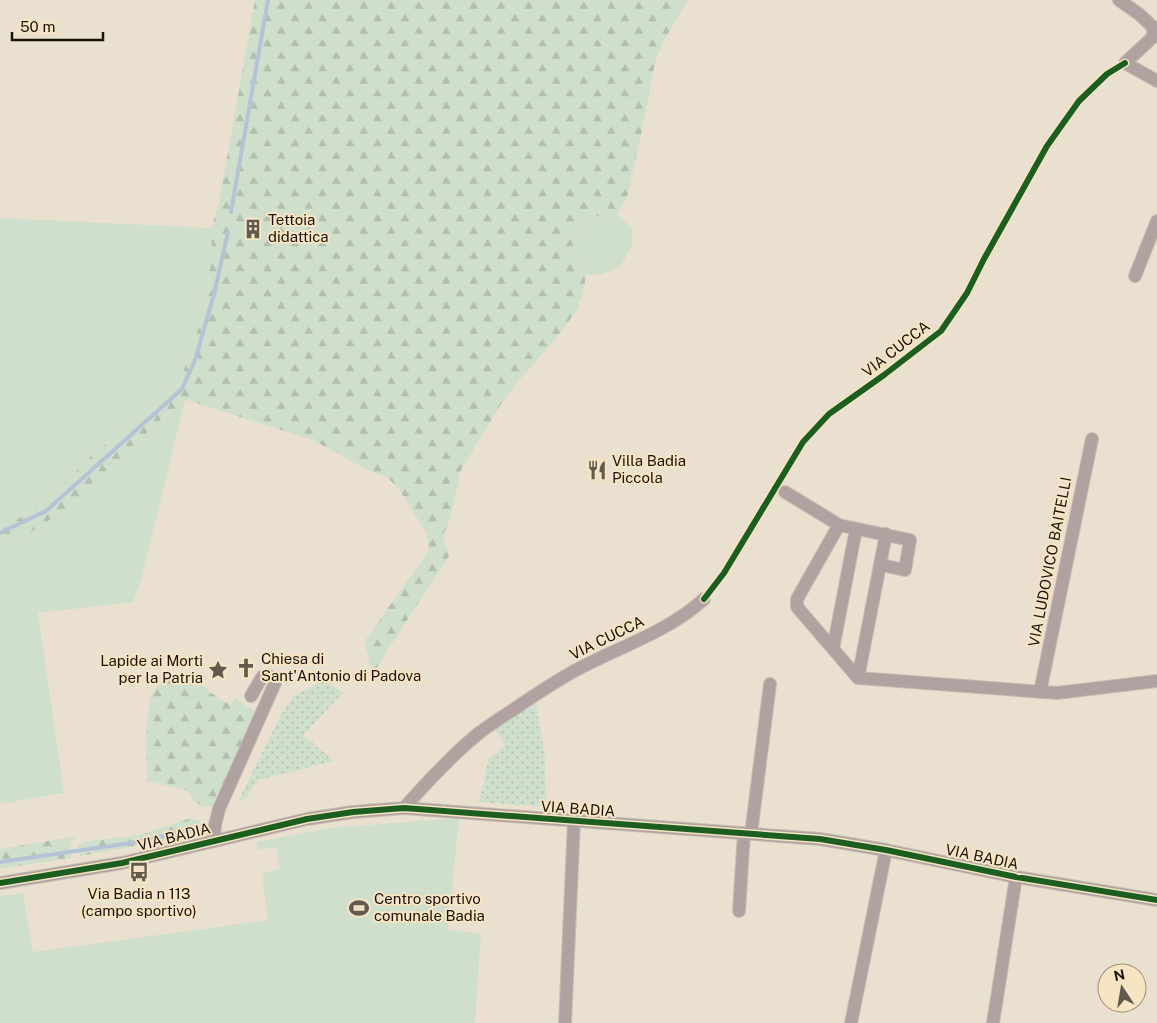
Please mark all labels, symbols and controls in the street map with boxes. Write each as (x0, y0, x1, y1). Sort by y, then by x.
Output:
scale bar (12, 10, 104, 42)
text: 50 m (20, 18, 55, 35)
place label: Tettoia didattica (268, 211, 329, 245)
building icon: Tettoia didattica (242, 218, 264, 240)
street label: VIA CUCCA (859, 317, 933, 380)
place label: Villa Badia Piccola (612, 452, 686, 486)
restaurant icon: Villa Badia Piccola (586, 459, 608, 481)
street label: VIA LUDOVICO BAITELLI (1025, 476, 1074, 648)
street label: VIA CUCCA (567, 612, 647, 663)
place label: Chiesa di Sant'Antonio di Padova (261, 650, 421, 684)
place label: Lapide ai Morti per la Patria (100, 652, 203, 686)
church icon: Chiesa di Sant'Antonio di Padova (235, 657, 257, 679)
place icon: Lapide ai Morti per la Patria (207, 659, 229, 681)
street label: VIA BADIA (540, 797, 616, 820)
street label: VIA BADIA (136, 819, 212, 854)
street label: VIA BADIA (944, 840, 1021, 873)
bus stop icon: Via Badia n 113 (campo sportivo) (128, 861, 150, 883)
place label: Via Badia n 113 (campo sportivo) (81, 885, 197, 919)
place label: Centro sportivo comunale Badia (374, 890, 485, 924)
sports icon: Centro sportivo comunale Badia (348, 897, 370, 919)
north arrow (1097, 963, 1147, 1013)
text: N (1112, 966, 1126, 984)

